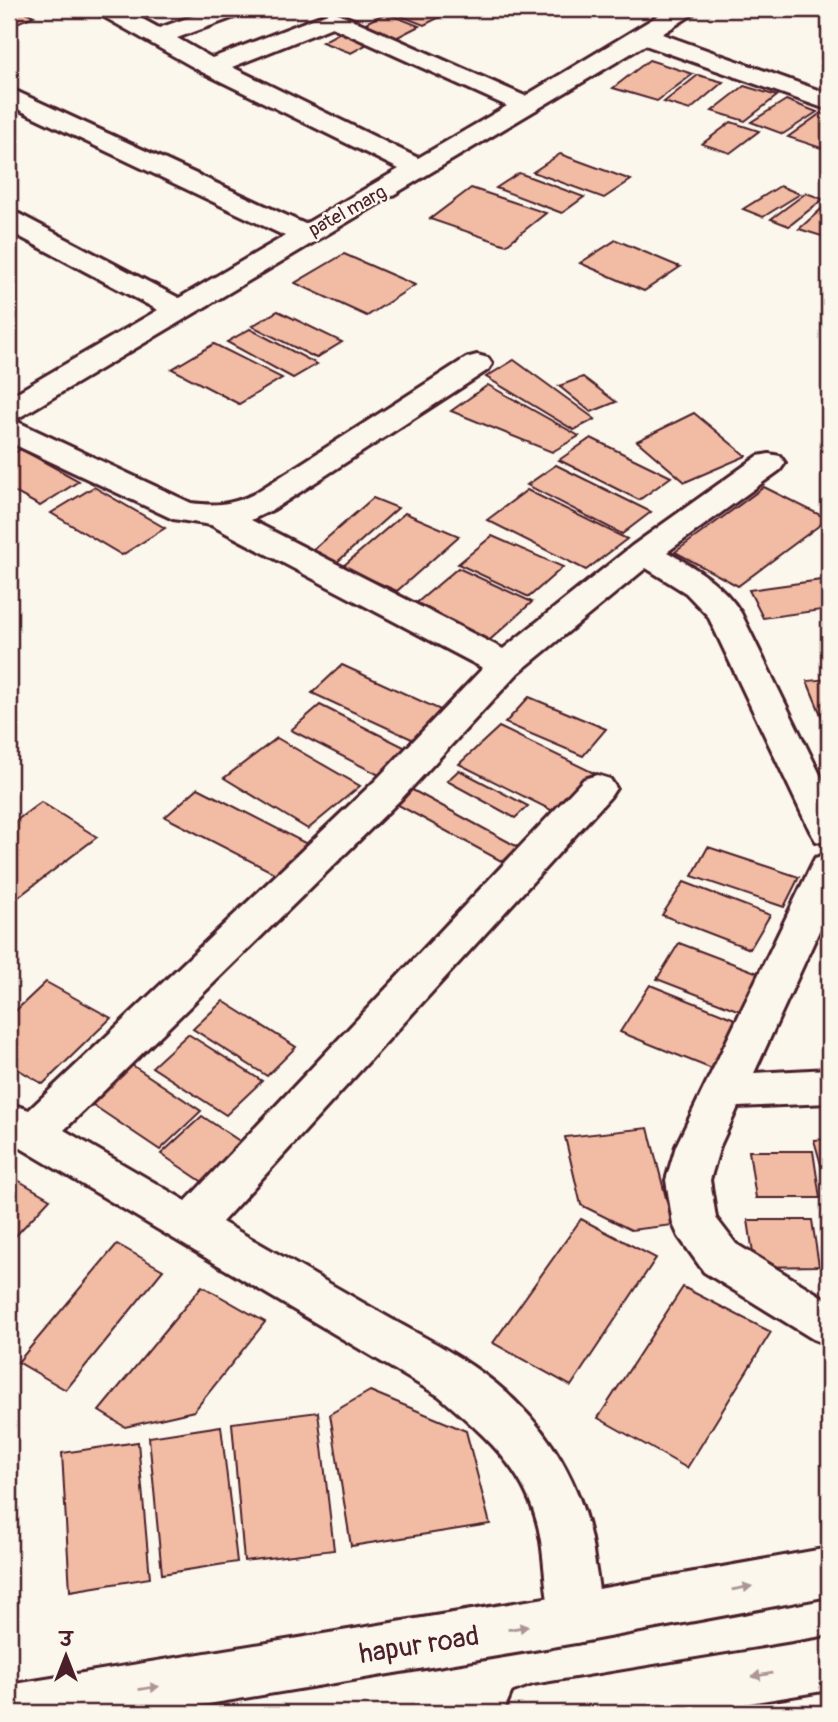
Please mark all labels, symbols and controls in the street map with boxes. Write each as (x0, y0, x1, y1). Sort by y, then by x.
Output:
street label: patel marg (305, 180, 390, 242)
one-way arrow (731, 1582, 753, 1593)
street label: hapur road (357, 1619, 482, 1672)
north arrow (32, 1620, 102, 1690)
one-way arrow (507, 1622, 529, 1633)
text: उ (58, 1628, 75, 1652)
one-way arrow (751, 1670, 773, 1681)
one-way arrow (138, 1682, 160, 1693)

